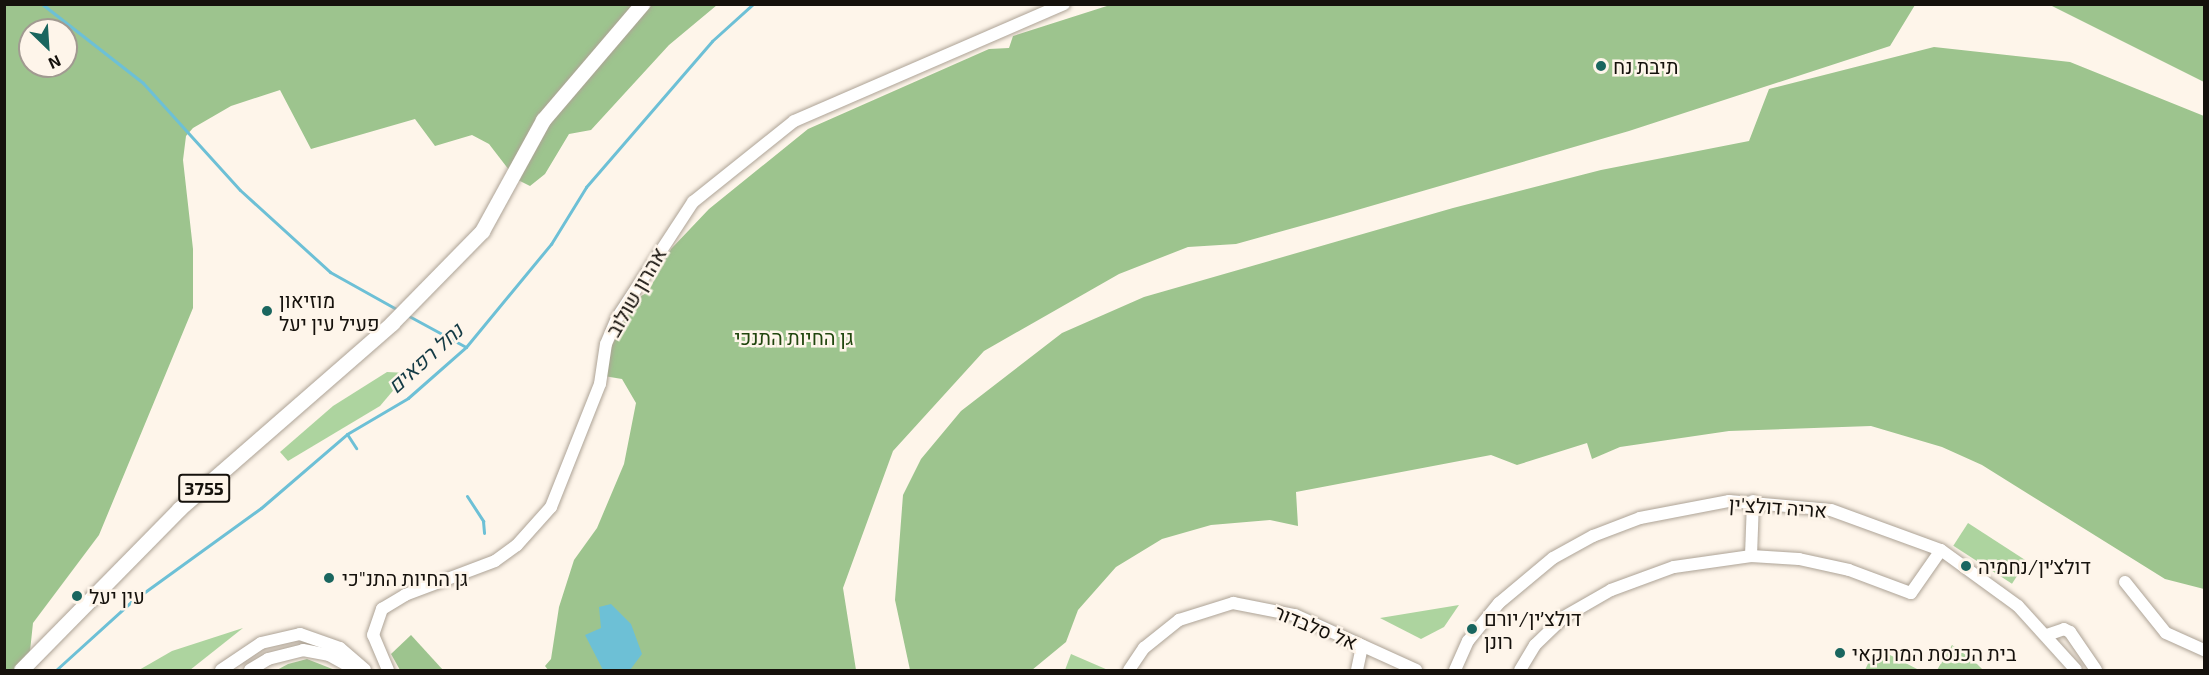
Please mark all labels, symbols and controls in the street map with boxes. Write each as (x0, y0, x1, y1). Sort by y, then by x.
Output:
north arrow (18, 18, 78, 78)
text: N (46, 52, 64, 74)
place label: תיבת נח (1613, 54, 1678, 78)
marker: תיבת נח (1594, 59, 1608, 73)
street label: אהרון שולוב (601, 243, 671, 341)
place label: מוזיאון פעיל עין יעל (279, 288, 380, 335)
marker: מוזיאון פעיל עין יעל (260, 304, 274, 318)
water label: נחל רפאים (382, 318, 468, 398)
park label: גן החיות התנכי (734, 325, 854, 349)
road number: 3755 (177, 473, 231, 503)
street label: אריה דולצ'ין (1728, 492, 1828, 522)
place label: דולצ׳ין/נחמיה (1978, 554, 2091, 578)
marker: דולצ׳ין/נחמיה (1959, 559, 1973, 573)
place label: גן החיות התנ"כי (342, 566, 468, 590)
marker: גן החיות התנ"כי (320, 569, 338, 587)
place label: עין יעל (89, 584, 145, 608)
marker: עין יעל (70, 589, 84, 603)
street label: אל סלבדור (1271, 600, 1361, 654)
place label: דולצ׳ין/יורם רונן (1484, 606, 1581, 653)
marker: דולצ׳ין/יורם רונן (1465, 622, 1479, 636)
place label: בית הכנסת המרוקאי (1852, 641, 2016, 665)
marker: בית הכנסת המרוקאי (1833, 646, 1847, 660)

